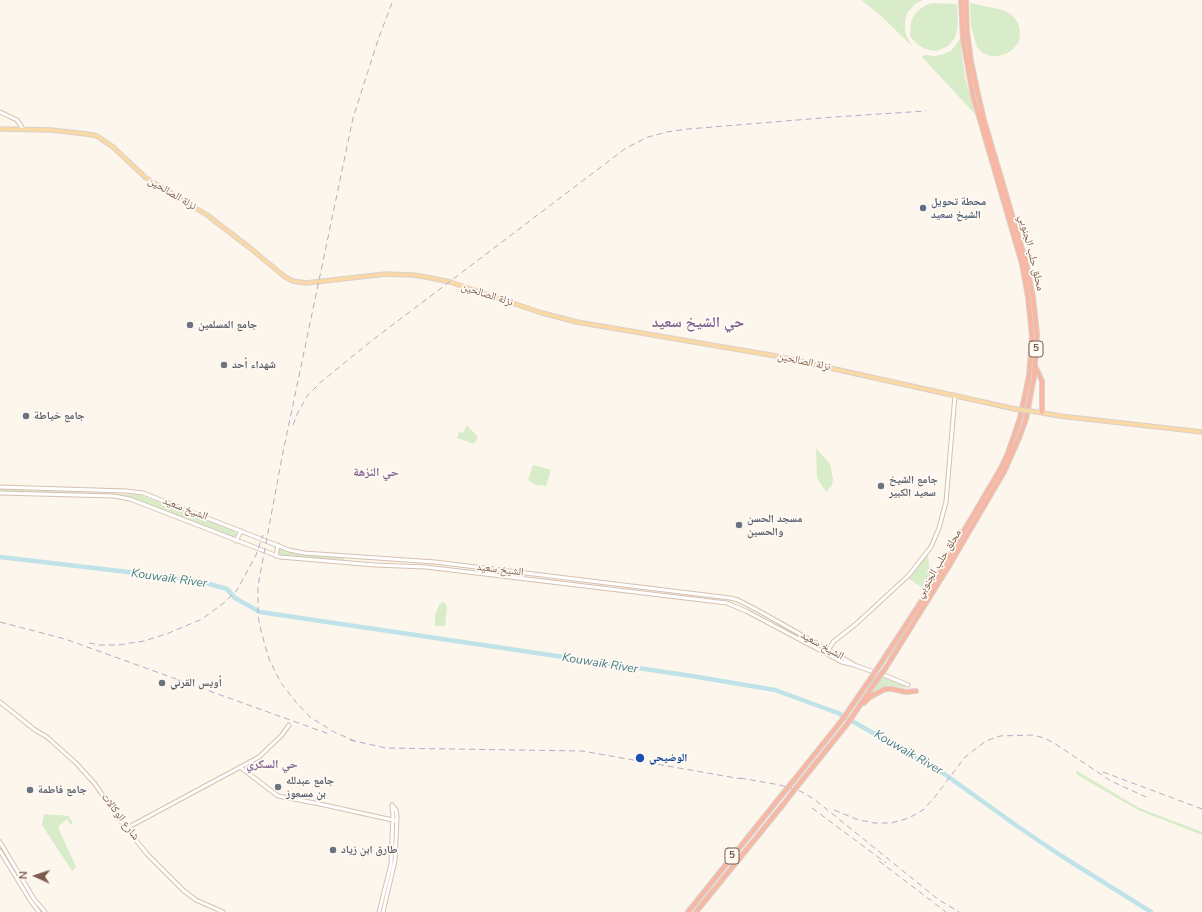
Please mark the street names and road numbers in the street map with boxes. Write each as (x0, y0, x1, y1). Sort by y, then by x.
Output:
street label: نزلة الصالحين (145, 174, 199, 214)
street label: محلق حلب الجنوبي (1015, 214, 1047, 292)
street label: نزلة الصالحين (459, 280, 515, 310)
road number: 5 (1029, 341, 1043, 357)
street label: نزلة الصالحين (776, 350, 832, 374)
street label: الشيخ سعيد (161, 494, 209, 524)
street label: محلق حلب الجنوبي (913, 527, 965, 601)
street label: الشيخ سعيد (476, 561, 524, 579)
street label: الشيخ سعيد (798, 629, 846, 663)
street label: شارع الوكالات (98, 791, 142, 843)
road number: 5 (725, 848, 739, 864)

